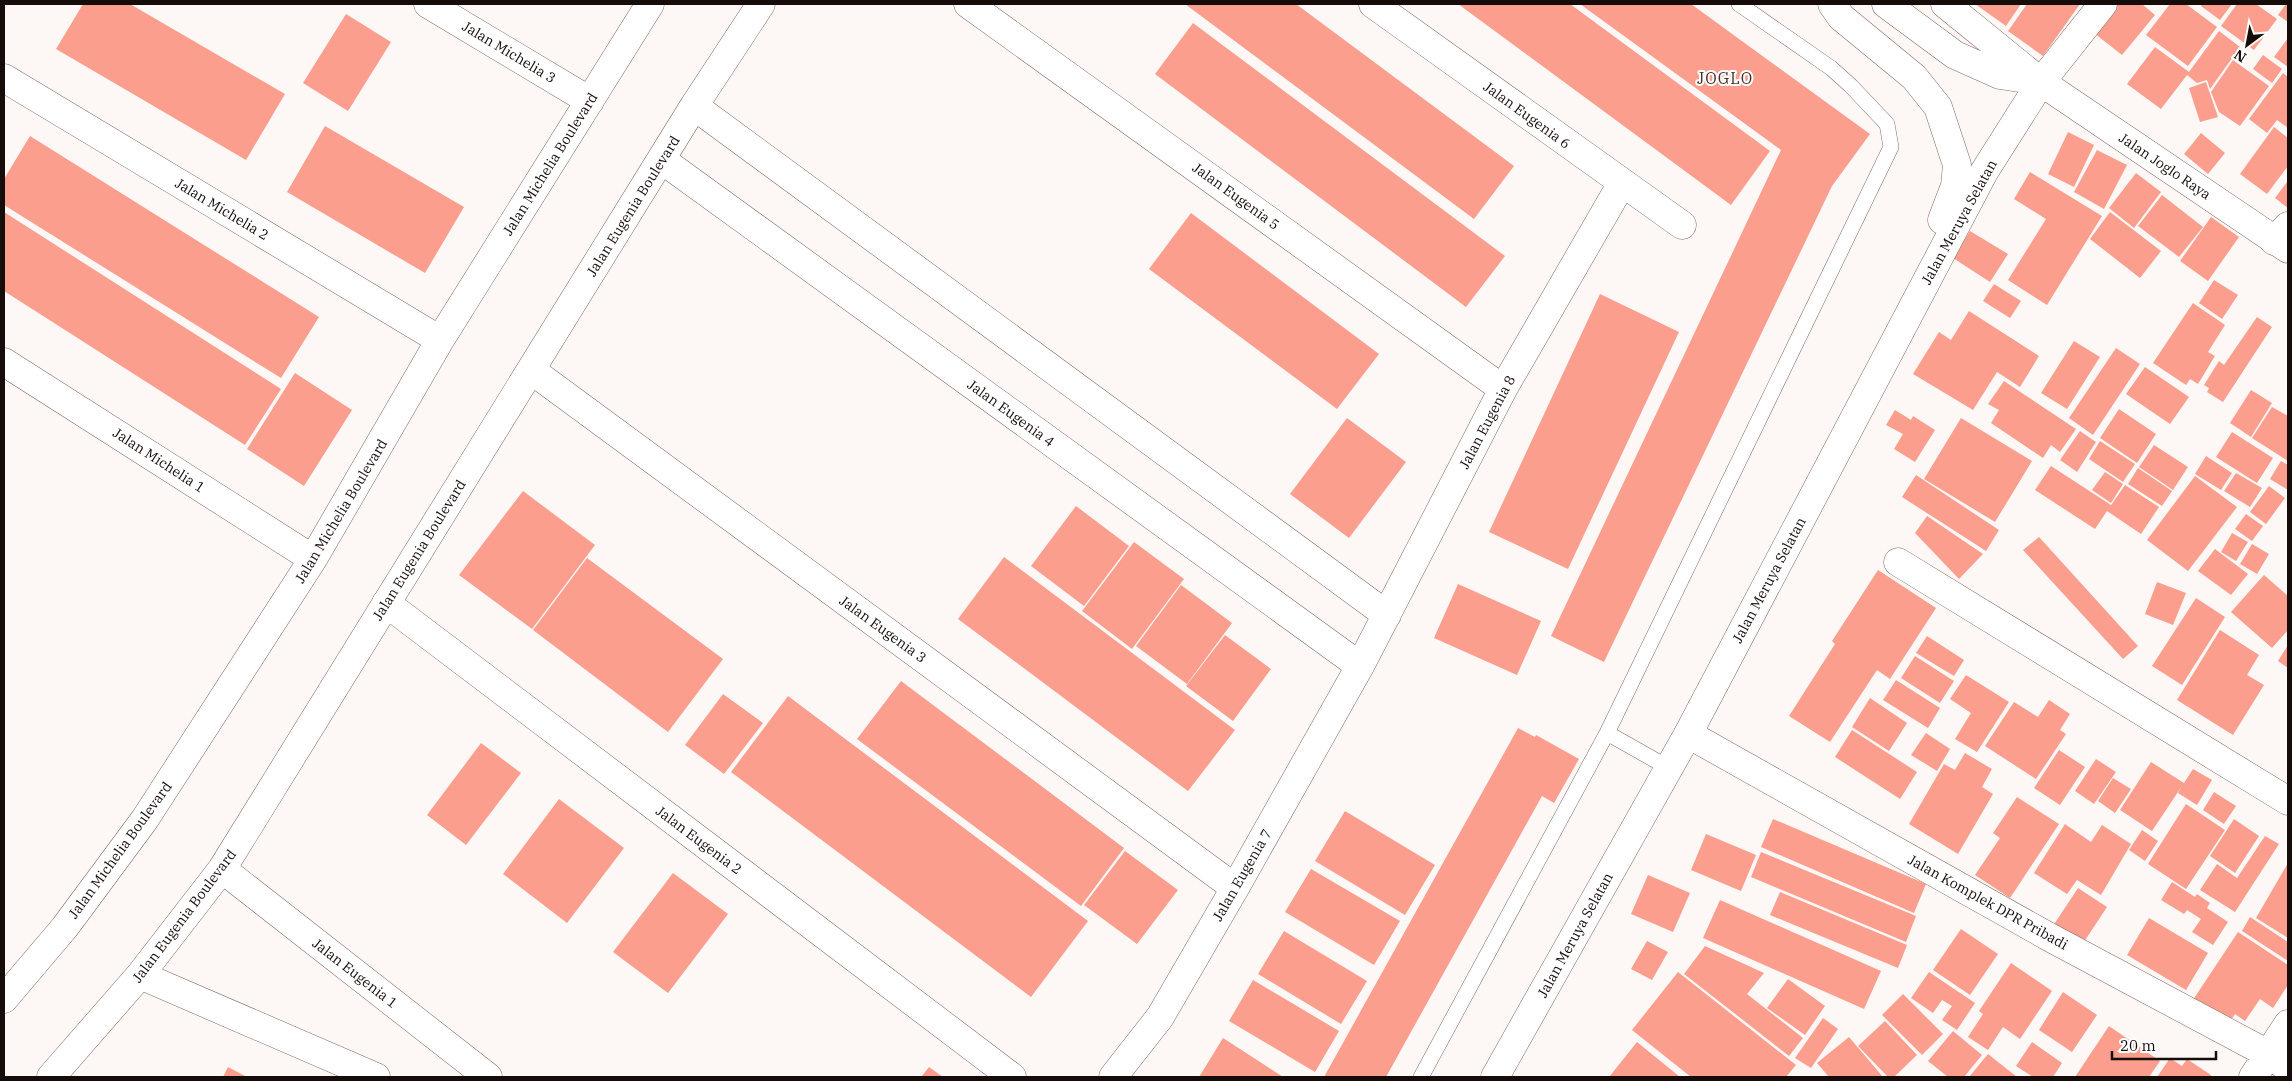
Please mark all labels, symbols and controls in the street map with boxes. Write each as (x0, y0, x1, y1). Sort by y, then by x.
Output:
street label: Jalan Michelia 3 (459, 17, 559, 87)
north arrow (2222, 20, 2272, 70)
text: N (2231, 45, 2250, 67)
district label: JOGLO (1697, 68, 1753, 88)
street label: Jalan Eugenia 6 (1480, 77, 1574, 153)
street label: Jalan Michelia Boulevard (499, 89, 602, 239)
street label: Jalan Joglo Raya (2116, 129, 2215, 204)
street label: Jalan Eugenia Boulevard (582, 132, 684, 280)
street label: Jalan Meruya Selatan (1917, 156, 2001, 288)
street label: Jalan Eugenia 5 (1189, 158, 1283, 234)
street label: Jalan Michelia 2 (172, 174, 272, 244)
street label: Jalan Eugenia 8 (1455, 372, 1519, 472)
street label: Jalan Eugenia 4 (964, 375, 1058, 451)
street label: Jalan Michelia 1 (110, 424, 208, 496)
street label: Jalan Michelia Boulevard (291, 435, 391, 586)
street label: Jalan Eugenia Boulevard (368, 476, 470, 624)
street label: Jalan Meruya Selatan (1728, 514, 1810, 646)
street label: Jalan Eugenia 3 (836, 591, 930, 667)
street label: Jalan Michelia Boulevard (64, 778, 176, 922)
street label: Jalan Eugenia 2 (652, 802, 746, 878)
street label: Jalan Eugenia 7 (1208, 826, 1276, 924)
street label: Jalan Eugenia Boulevard (128, 845, 240, 986)
street label: Jalan Komplek DPR Pribadi (1905, 850, 2071, 954)
street label: Jalan Meruya Selatan (1533, 869, 1617, 1001)
street label: Jalan Eugenia 1 (309, 934, 401, 1012)
scale bar (2112, 1028, 2216, 1060)
text: 20 m (2120, 1036, 2156, 1055)

